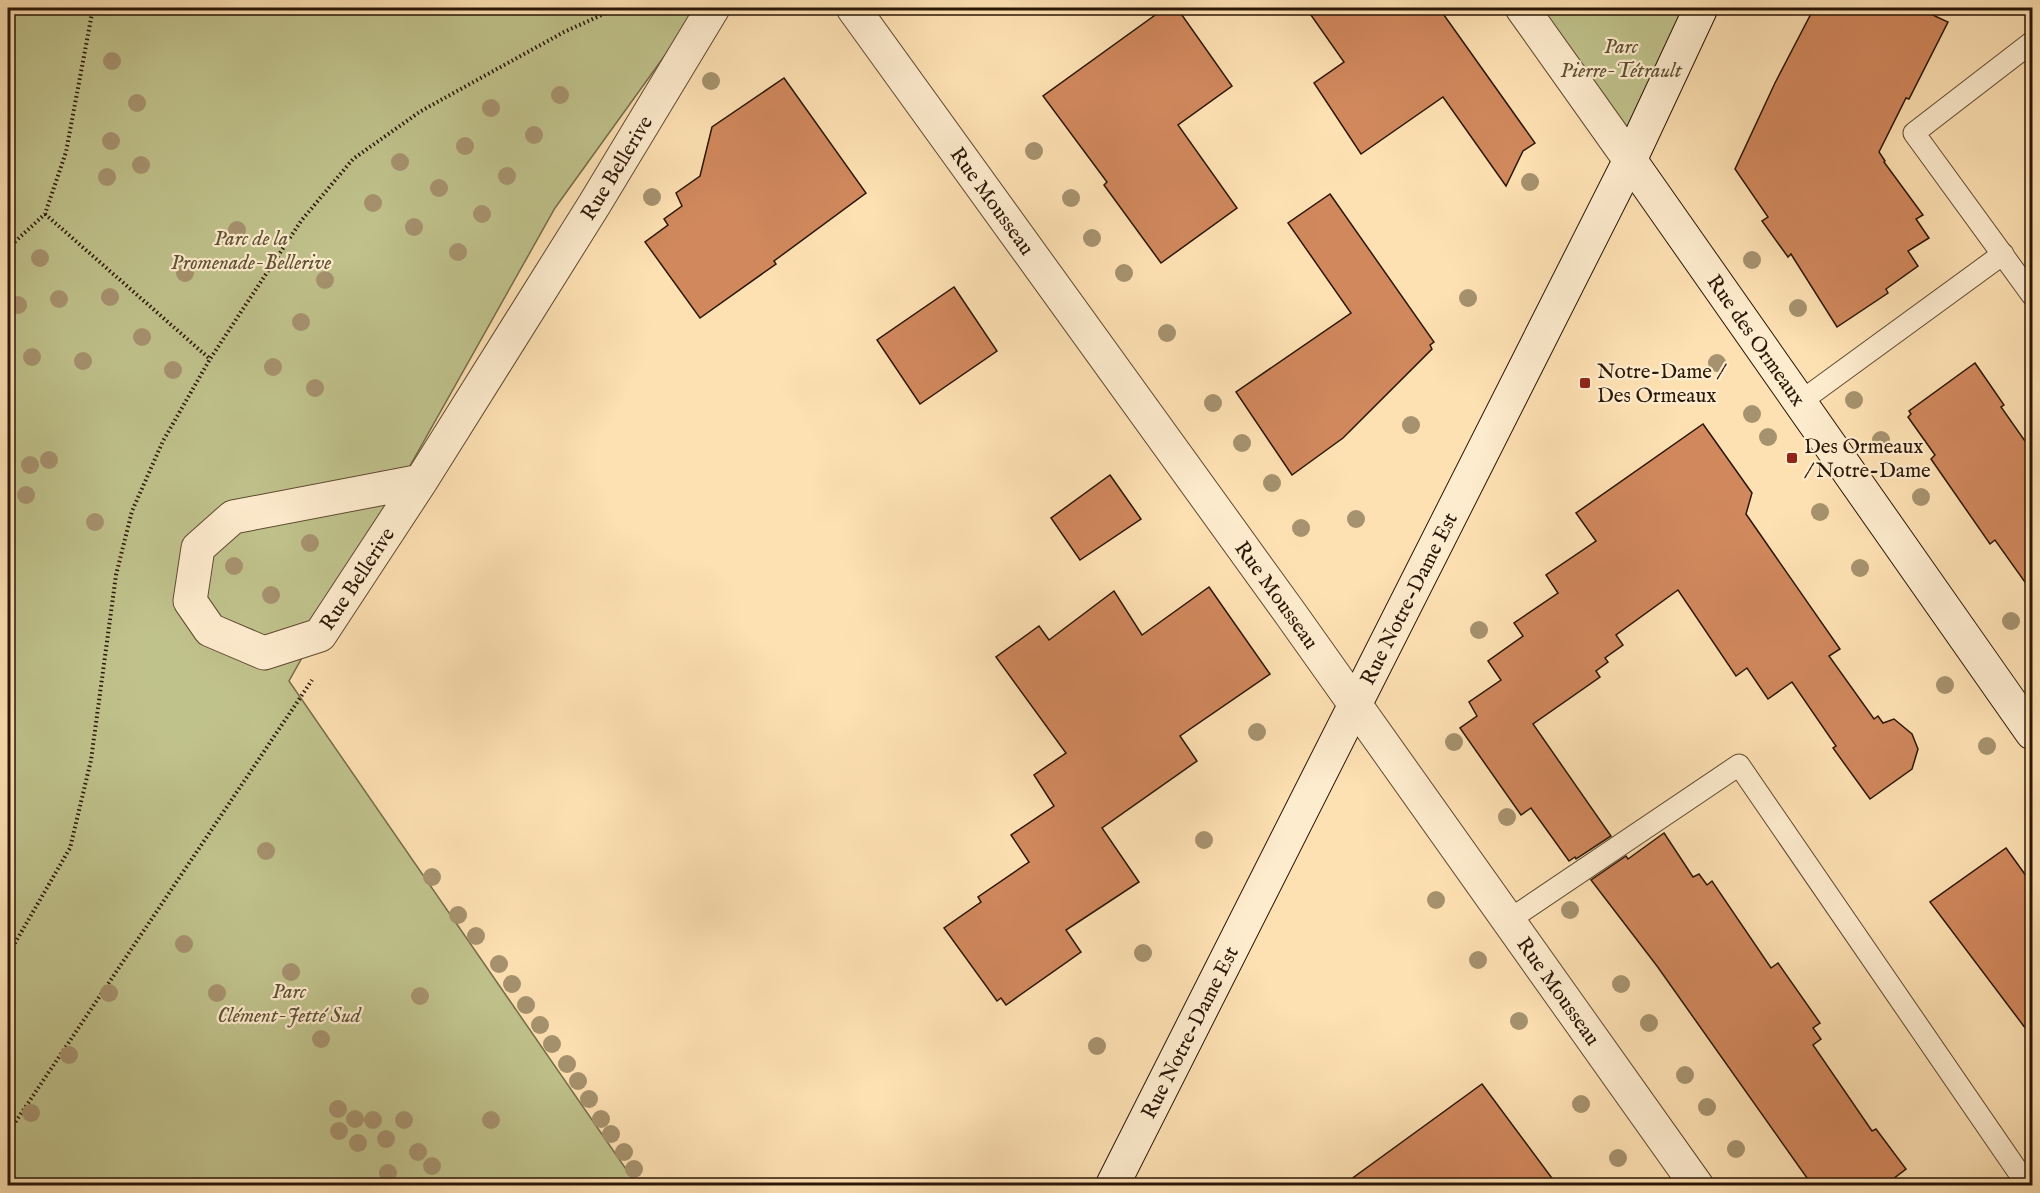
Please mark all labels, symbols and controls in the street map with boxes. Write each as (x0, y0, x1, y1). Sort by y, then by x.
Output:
park label: Parc Pierre-Tétrault (1560, 34, 1683, 85)
street label: Rue Bellerive (576, 111, 660, 226)
street label: Rue Mousseau (943, 142, 1039, 261)
park label: Parc de la Promenade-Bellerive (171, 226, 331, 277)
street label: Rue des Ormeaux (1700, 270, 1811, 412)
place label: Notre-Dame / Des Ormeaux (1597, 359, 1728, 410)
marker: Notre-Dame / Des Ormeaux (1578, 376, 1592, 390)
place label: Des Ormeaux / Notre-Dame (1804, 434, 1931, 485)
marker: Des Ormeaux / Notre-Dame (1785, 451, 1799, 465)
street label: Rue Notre-Dame Est (1355, 509, 1465, 690)
street label: Rue Bellerive (315, 522, 402, 636)
street label: Rue Mousseau (1228, 536, 1324, 655)
street label: Rue Mousseau (1509, 932, 1605, 1052)
street label: Rue Notre-Dame Est (1136, 942, 1246, 1124)
park label: Parc Clément-Jetté Sud (217, 979, 363, 1030)

